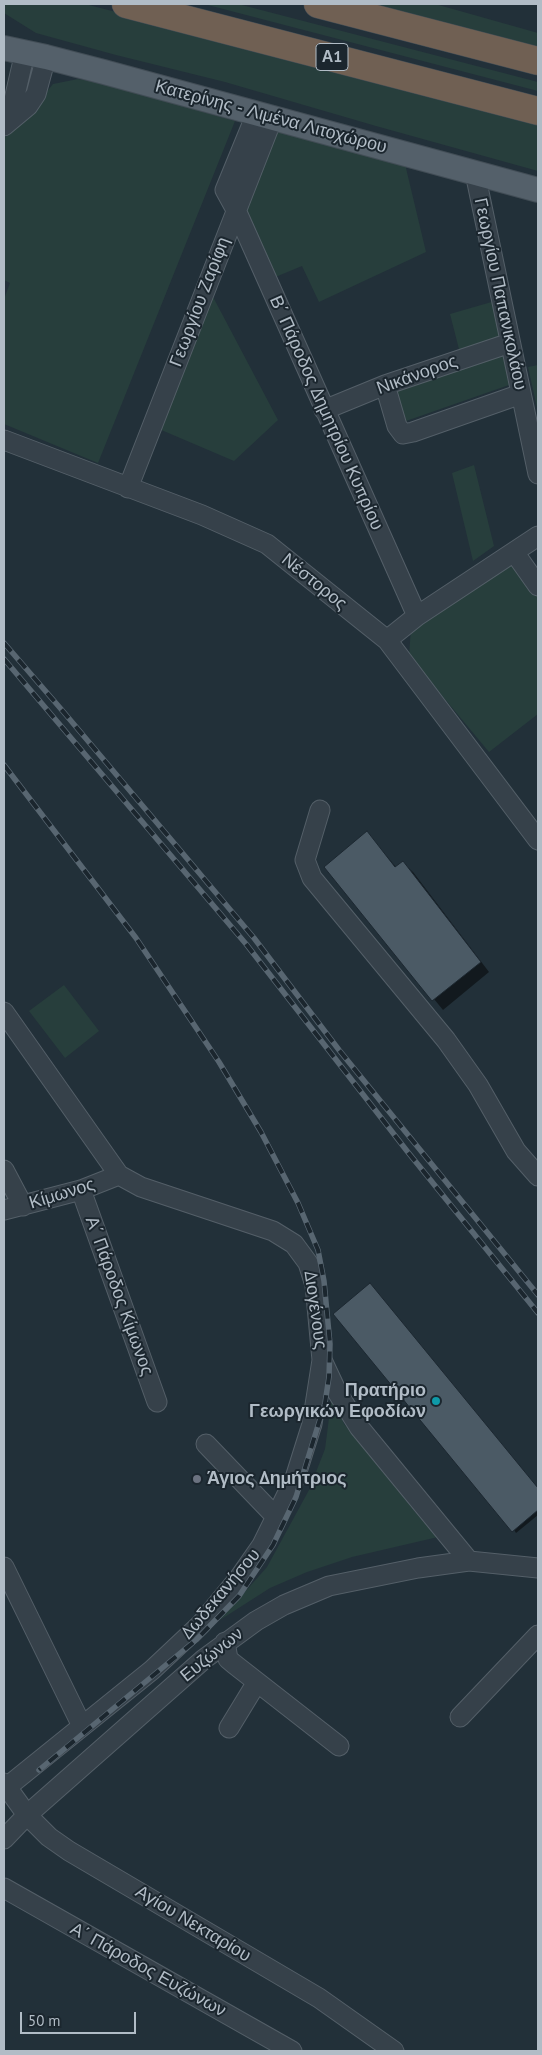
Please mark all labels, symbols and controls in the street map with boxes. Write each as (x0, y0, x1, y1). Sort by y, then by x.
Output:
road number: Α1 (316, 44, 348, 70)
street label: Κατερίνης - Λιμένα Λιτοχώρου (153, 76, 389, 158)
street label: Γεωργίου Παπανικολάου (469, 196, 531, 392)
street label: Γεωργίου Ζαρίφη (165, 234, 235, 370)
street label: Β΄ Πάροδος Δημητρίου Κυπρίου (264, 293, 388, 533)
street label: Νικάνορος (374, 350, 460, 400)
street label: Νέστορος (277, 549, 351, 615)
street label: Κίμωνος (26, 1174, 98, 1214)
street label: Α΄ Πάροδος Κίμωνος (80, 1214, 158, 1378)
street label: Διογένους (299, 1269, 331, 1351)
place label: Πρατήριο Γεωργικών Εφοδίων (249, 1380, 426, 1422)
marker: Πρατήριο Γεωργικών Εφοδίων (430, 1395, 442, 1407)
place label: Άγιος Δημήτριος (207, 1468, 347, 1490)
marker: Άγιος Δημήτριος (191, 1473, 203, 1485)
street label: Δωδεκανήσου (177, 1544, 265, 1644)
street label: Ευζώνων (176, 1623, 248, 1687)
street label: Αγίου Νεκταρίου (131, 1881, 255, 1967)
street label: Α΄ Πάροδος Ευζώνων (66, 1918, 230, 2022)
scale bar (22, 2002, 139, 2034)
text: 50 m (28, 2011, 61, 2030)

